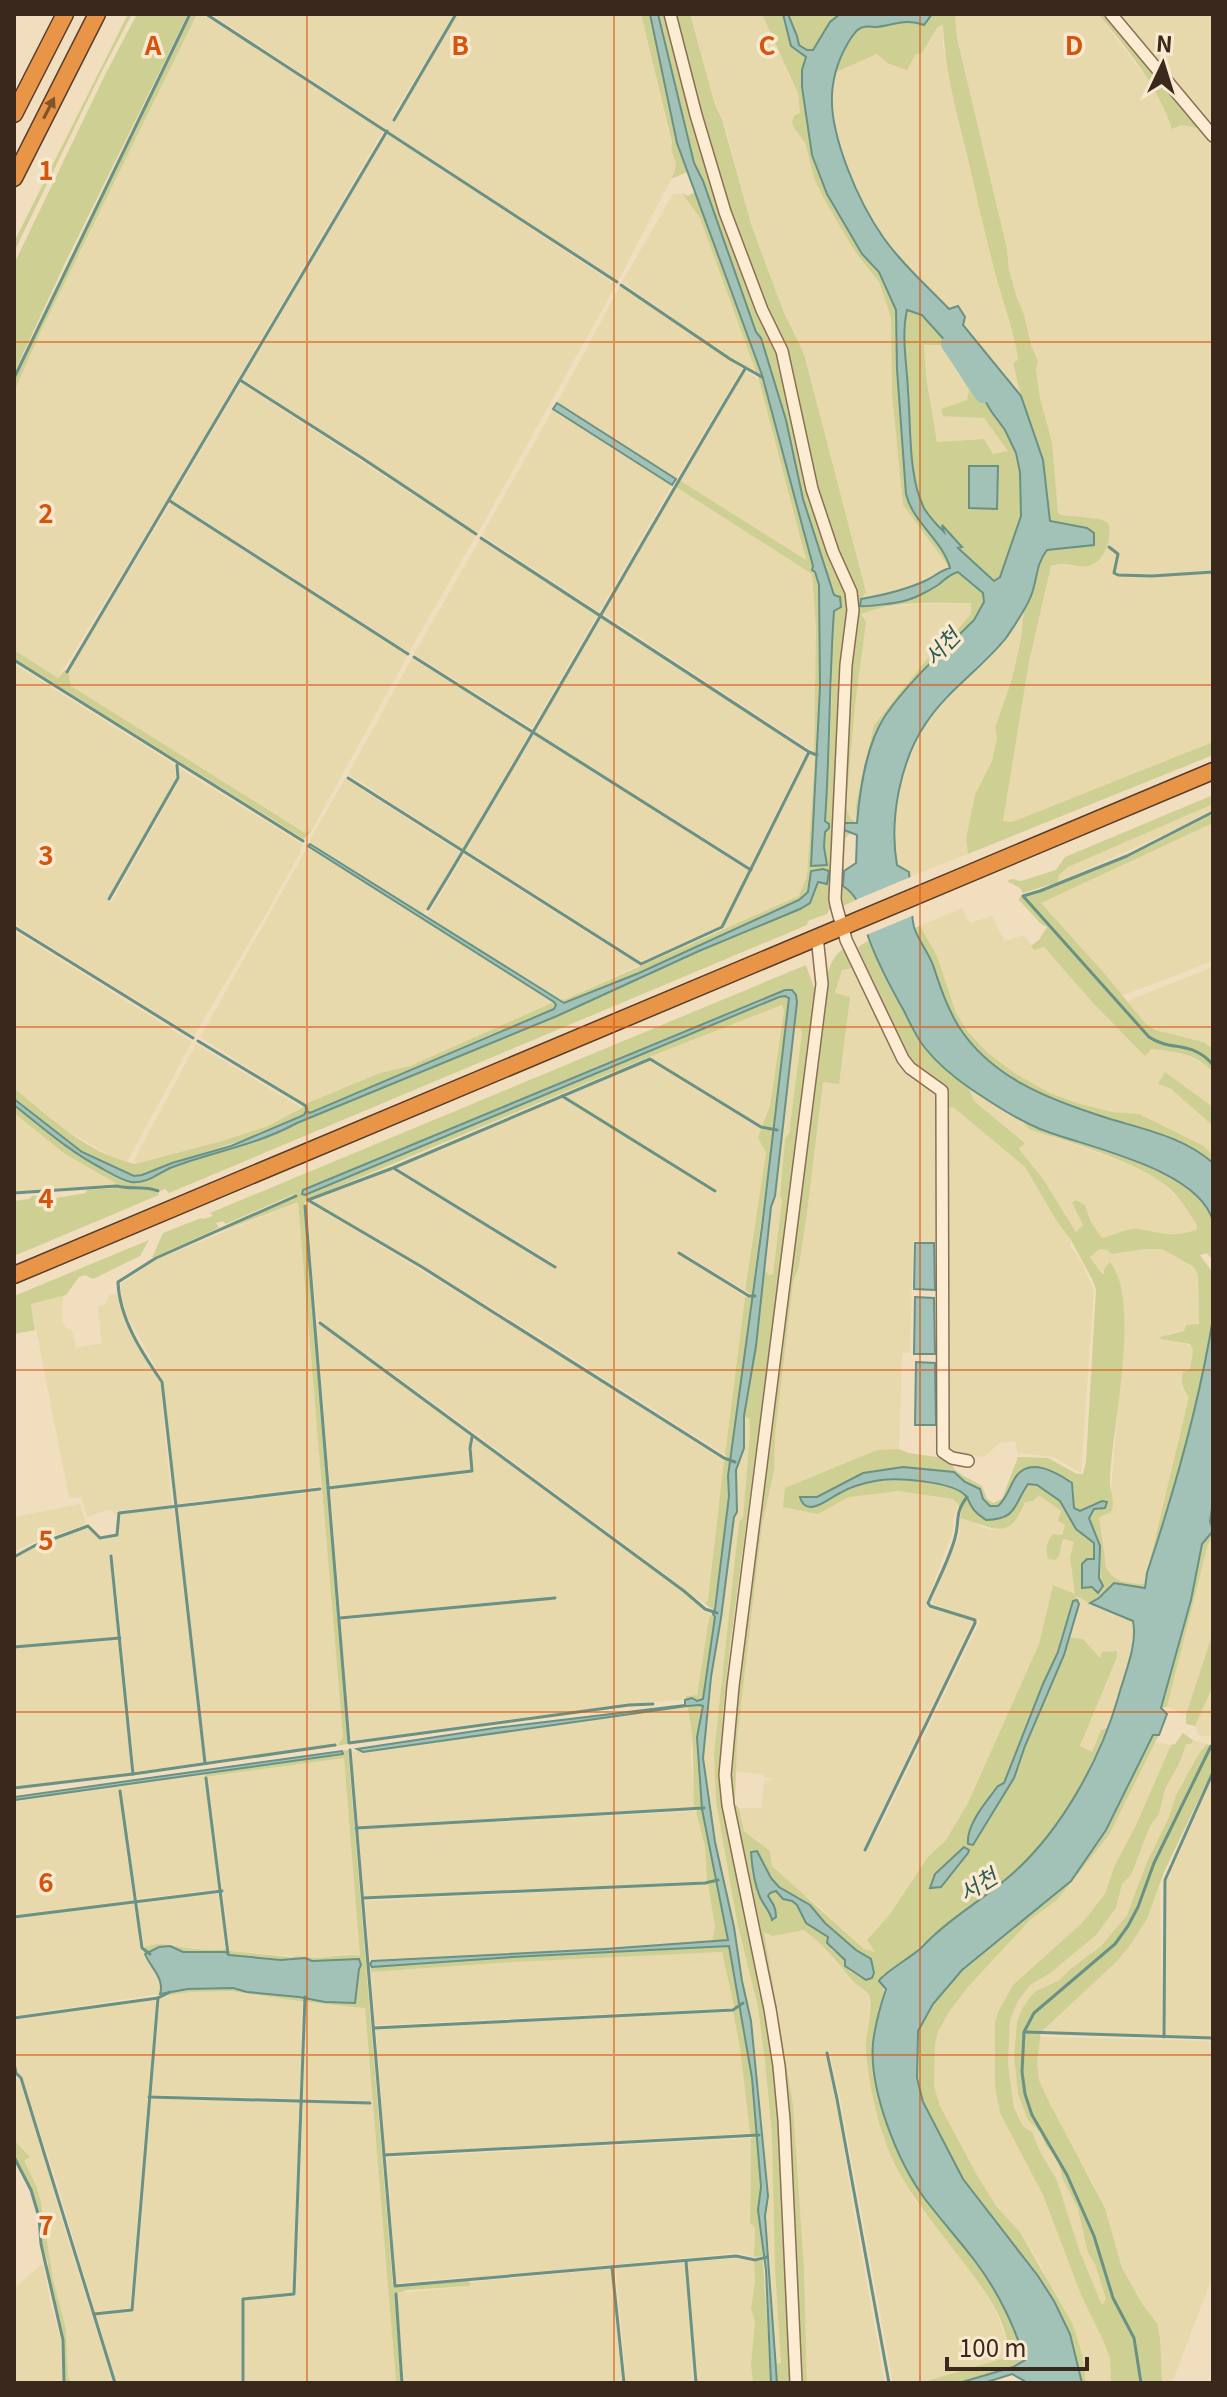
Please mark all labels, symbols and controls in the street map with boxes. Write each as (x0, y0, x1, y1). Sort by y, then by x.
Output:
north arrow (1123, 24, 1203, 104)
text: A (144, 25, 162, 62)
text: B (451, 25, 469, 62)
text: C (758, 25, 776, 62)
text: D (1065, 25, 1083, 62)
text: N (1155, 26, 1174, 59)
one-way arrow (42, 97, 56, 120)
text: 1 (38, 150, 54, 187)
text: 2 (38, 493, 54, 530)
water label: 서천 (915, 618, 968, 671)
text: 3 (38, 835, 54, 872)
text: 4 (38, 1178, 54, 1215)
text: 5 (38, 1520, 54, 1557)
water label: 서천 (951, 1858, 1005, 1908)
text: 6 (38, 1862, 54, 1899)
text: 7 (38, 2205, 54, 2242)
scale bar (947, 2321, 1087, 2371)
text: 100 m (959, 2329, 1027, 2364)

